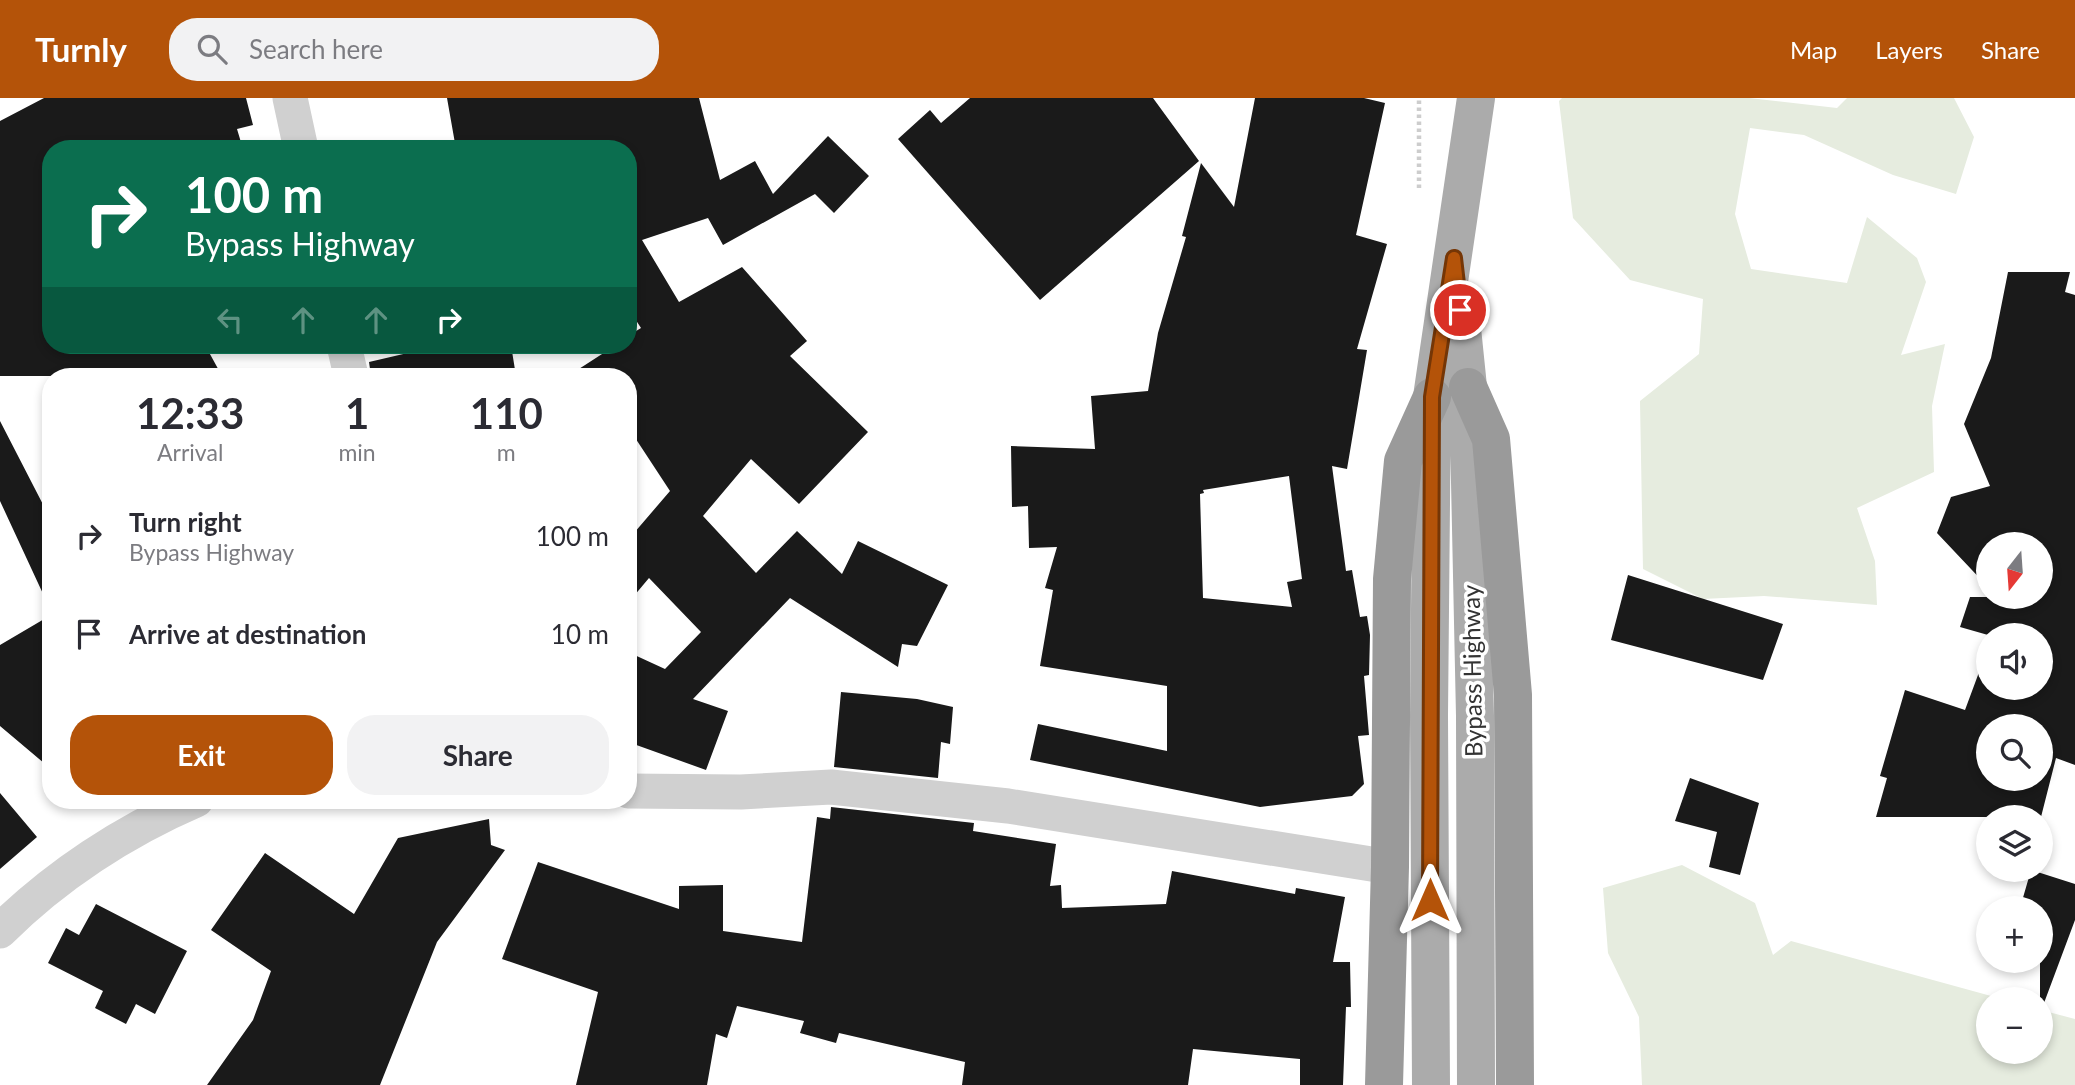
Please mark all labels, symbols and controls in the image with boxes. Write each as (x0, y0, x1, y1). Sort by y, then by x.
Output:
search box (169, 18, 659, 81)
text: Turnly (35, 29, 127, 69)
icon: search (193, 30, 231, 68)
text: Search here (249, 33, 383, 65)
text: Map (1790, 35, 1837, 64)
text: Layers (1875, 35, 1943, 64)
text: Share (1981, 35, 2040, 64)
text: 100 m (185, 165, 323, 223)
icon: right (70, 168, 161, 259)
text: Bypass Highway (185, 224, 415, 263)
pin (1430, 280, 1490, 340)
icon: arrive (1441, 291, 1479, 329)
icon: left (211, 301, 249, 339)
icon: ahead (284, 301, 322, 339)
icon: ahead (357, 301, 395, 339)
icon: right (430, 301, 468, 339)
text: 12:33 (136, 388, 244, 438)
text: 1 (345, 388, 369, 438)
text: 110 (470, 388, 543, 438)
text: Arrival (157, 438, 223, 466)
text: min (338, 438, 376, 466)
text: m (497, 438, 516, 466)
text: Turn right (129, 506, 242, 538)
icon: right (70, 517, 108, 555)
text: 100 m (536, 520, 609, 552)
north arrow (1976, 532, 2053, 609)
map controls (1976, 532, 2053, 1064)
text: Bypass Highway (129, 538, 294, 566)
street label: Bypass Highway (1455, 584, 1488, 757)
icon: arrive (70, 615, 108, 653)
text: Arrive at destination (129, 618, 366, 650)
text: 10 m (551, 618, 609, 650)
button: sound (1976, 623, 2053, 700)
button: search (1976, 714, 2053, 791)
button: Exit (70, 715, 333, 795)
button: Share (347, 715, 609, 795)
button: layers (1976, 805, 2053, 882)
position arrow (1393, 863, 1467, 937)
button: + (1976, 896, 2053, 973)
button: − (1976, 987, 2053, 1064)

